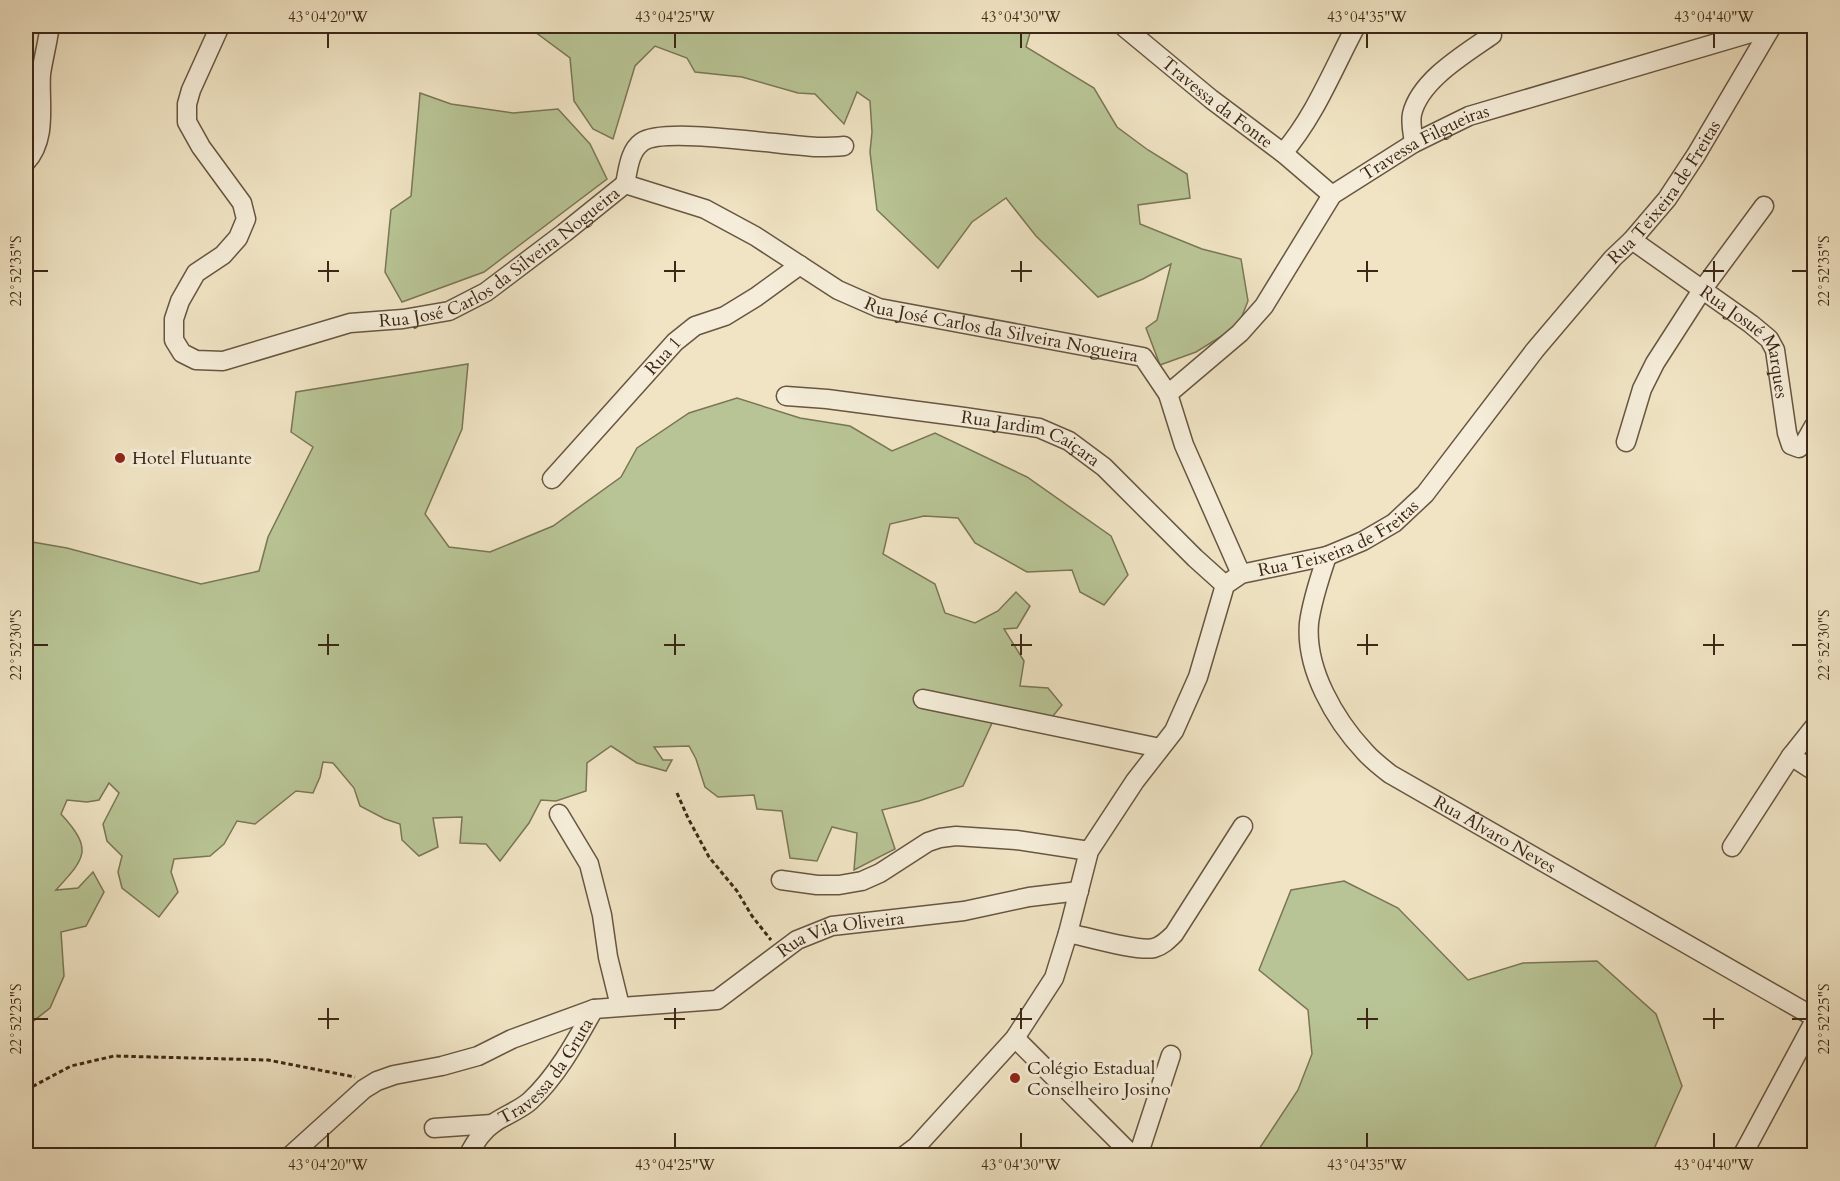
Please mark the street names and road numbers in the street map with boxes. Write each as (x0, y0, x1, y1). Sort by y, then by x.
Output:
street label: Travessa da Fonte (1156, 51, 1279, 154)
street label: Travessa Filgueiras (1356, 98, 1492, 186)
street label: Rua Teixeira de Freitas (1602, 115, 1726, 270)
street label: Rua José Carlos da Silveira Nogueira (378, 180, 625, 333)
street label: Rua Josué Marques (1695, 279, 1794, 400)
street label: Rua José Carlos da Silveira Nogueira (860, 291, 1141, 368)
street label: Rua 1 (639, 331, 687, 380)
street label: Rua Jardim Caiçara (959, 404, 1105, 473)
street label: Rua Teixeira de Freitas (1255, 494, 1424, 583)
street label: Rua Álvaro Neves (1429, 789, 1561, 879)
street label: Rua Vila Oliveira (772, 905, 906, 963)
street label: Travessa da Gruta (493, 1013, 599, 1130)

